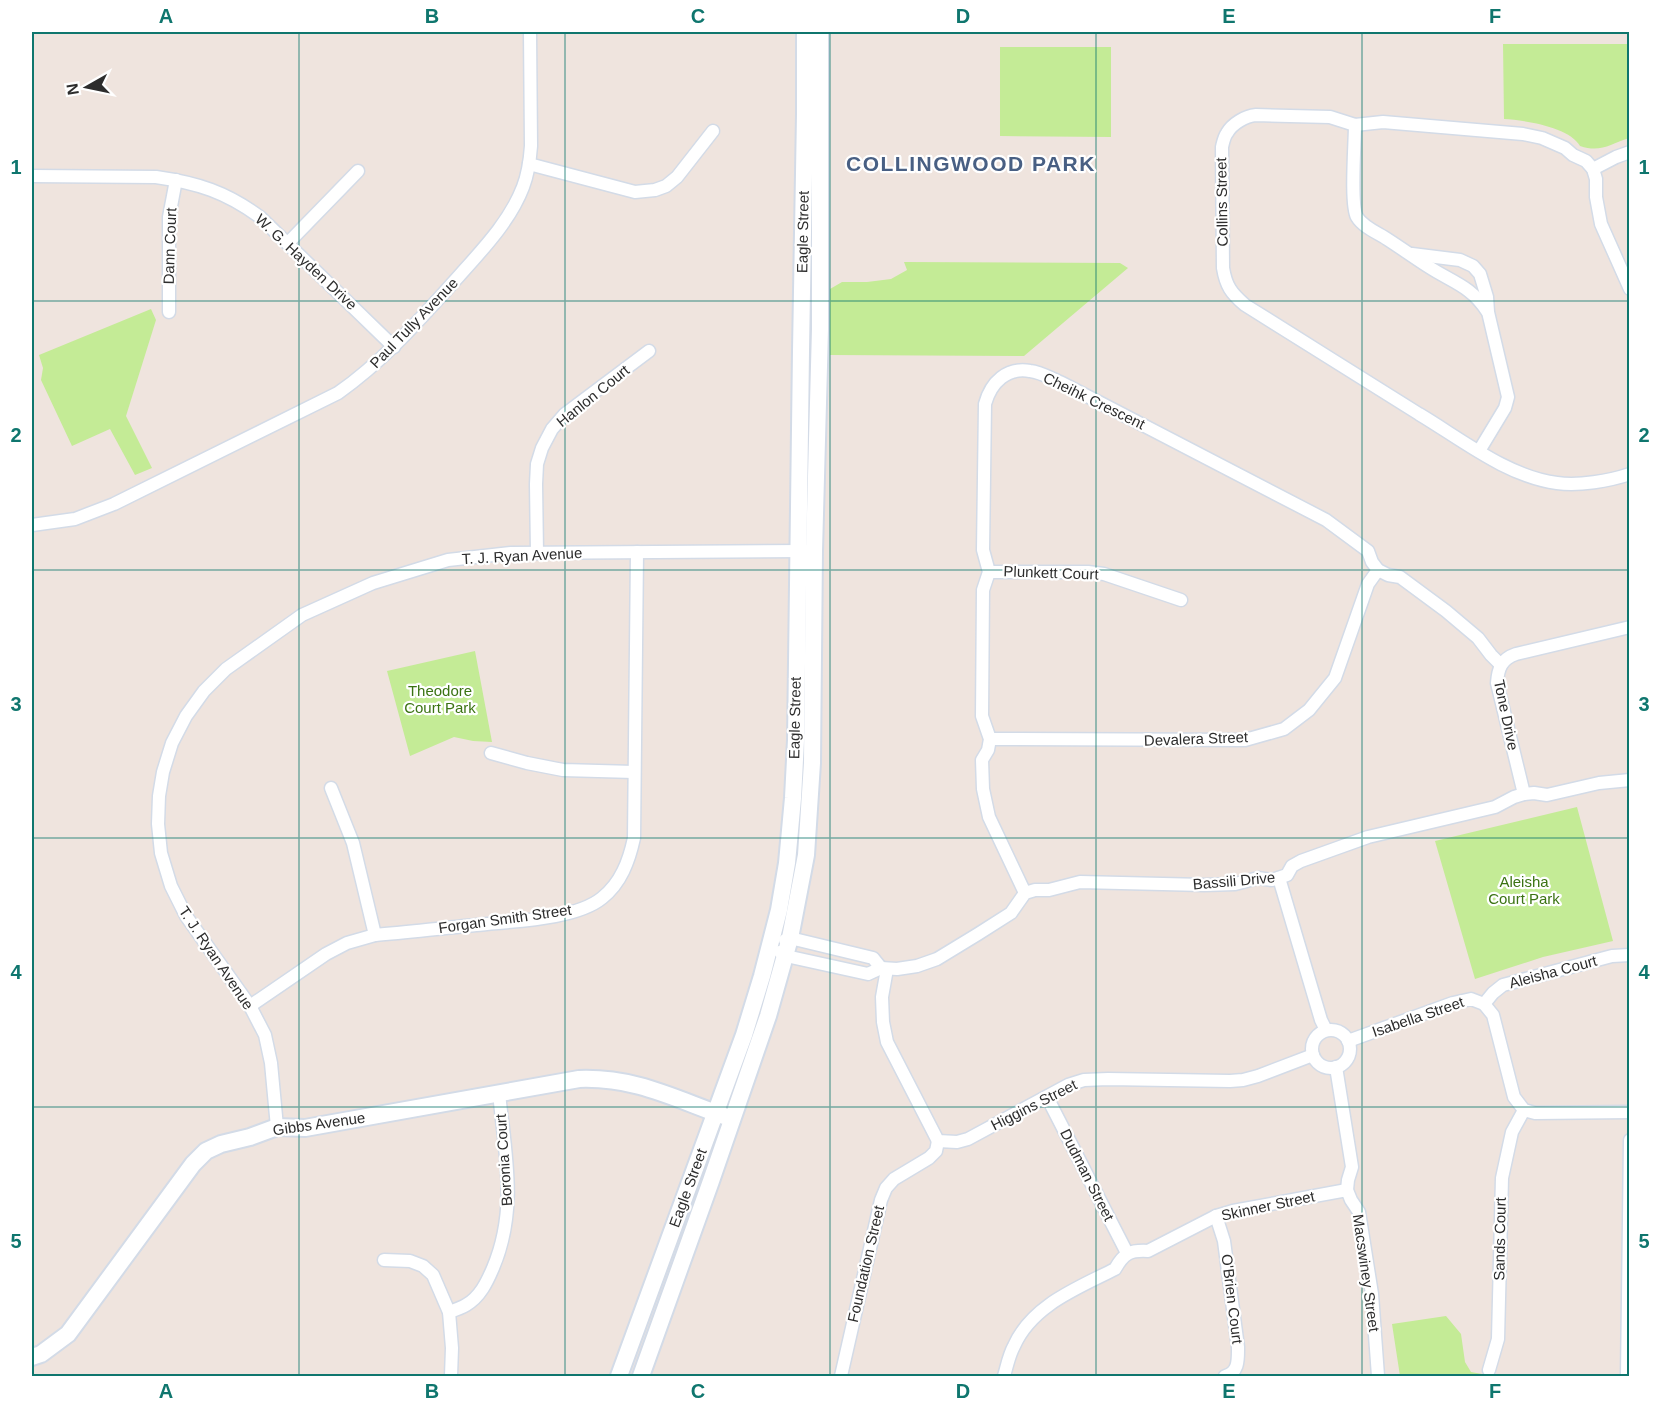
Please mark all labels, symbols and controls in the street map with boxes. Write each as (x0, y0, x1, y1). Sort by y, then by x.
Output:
text: A (159, 5, 173, 27)
text: B (425, 5, 439, 27)
text: C (691, 5, 705, 27)
text: D (956, 5, 970, 27)
text: E (1222, 5, 1236, 27)
text: F (1489, 5, 1501, 27)
north arrow (57, 57, 117, 117)
text: N (63, 82, 82, 96)
district label: COLLINGWOOD PARK (846, 152, 1096, 175)
text: 1 (10, 156, 22, 178)
street label: Collins Street (1212, 156, 1231, 247)
text: 1 (1638, 156, 1650, 178)
street label: Eagle Street (793, 190, 812, 273)
street label: Dann Court (160, 207, 179, 285)
street label: W. G. Hayden Drive (252, 210, 361, 313)
street label: Paul Tully Avenue (366, 274, 461, 371)
street label: Hanlon Court (553, 361, 633, 430)
street label: Cheihk Crescent (1041, 369, 1149, 433)
text: 2 (10, 424, 22, 446)
text: 2 (1638, 424, 1650, 446)
street label: T. J. Ryan Avenue (461, 544, 583, 567)
street label: Plunkett Court (1003, 562, 1100, 583)
street label: Eagle Street (785, 676, 804, 759)
street label: Tone Drive (1491, 678, 1522, 752)
park label: Theodore Court Park (404, 682, 476, 716)
text: 3 (10, 693, 22, 715)
text: 3 (1638, 693, 1650, 715)
street label: Devalera Street (1144, 728, 1249, 749)
street label: Bassili Drive (1192, 868, 1276, 893)
park label: Aleisha Court Park (1488, 873, 1560, 907)
street label: Forgan Smith Street (437, 901, 573, 936)
street label: T. J. Ryan Avenue (176, 903, 257, 1012)
street label: Aleisha Court (1507, 951, 1599, 991)
text: 4 (10, 961, 22, 983)
text: 4 (1638, 961, 1650, 983)
street label: Isabella Street (1370, 993, 1467, 1040)
street label: Higgins Street (988, 1075, 1080, 1134)
street label: Gibbs Avenue (272, 1109, 366, 1138)
street label: Boronia Court (492, 1112, 515, 1207)
street label: Dudman Street (1057, 1126, 1118, 1224)
street label: Eagle Street (665, 1145, 710, 1230)
street label: Skinner Street (1220, 1187, 1317, 1224)
street label: Sands Court (1490, 1196, 1509, 1281)
street label: Foundation Street (844, 1203, 887, 1324)
street label: Macswiney Street (1350, 1213, 1383, 1334)
text: 5 (10, 1230, 22, 1252)
text: 5 (1638, 1230, 1650, 1252)
street label: O'Brien Court (1219, 1253, 1247, 1346)
text: A (159, 1380, 173, 1402)
text: B (425, 1380, 439, 1402)
text: C (691, 1380, 705, 1402)
text: D (956, 1380, 970, 1402)
text: E (1222, 1380, 1236, 1402)
text: F (1489, 1380, 1501, 1402)

